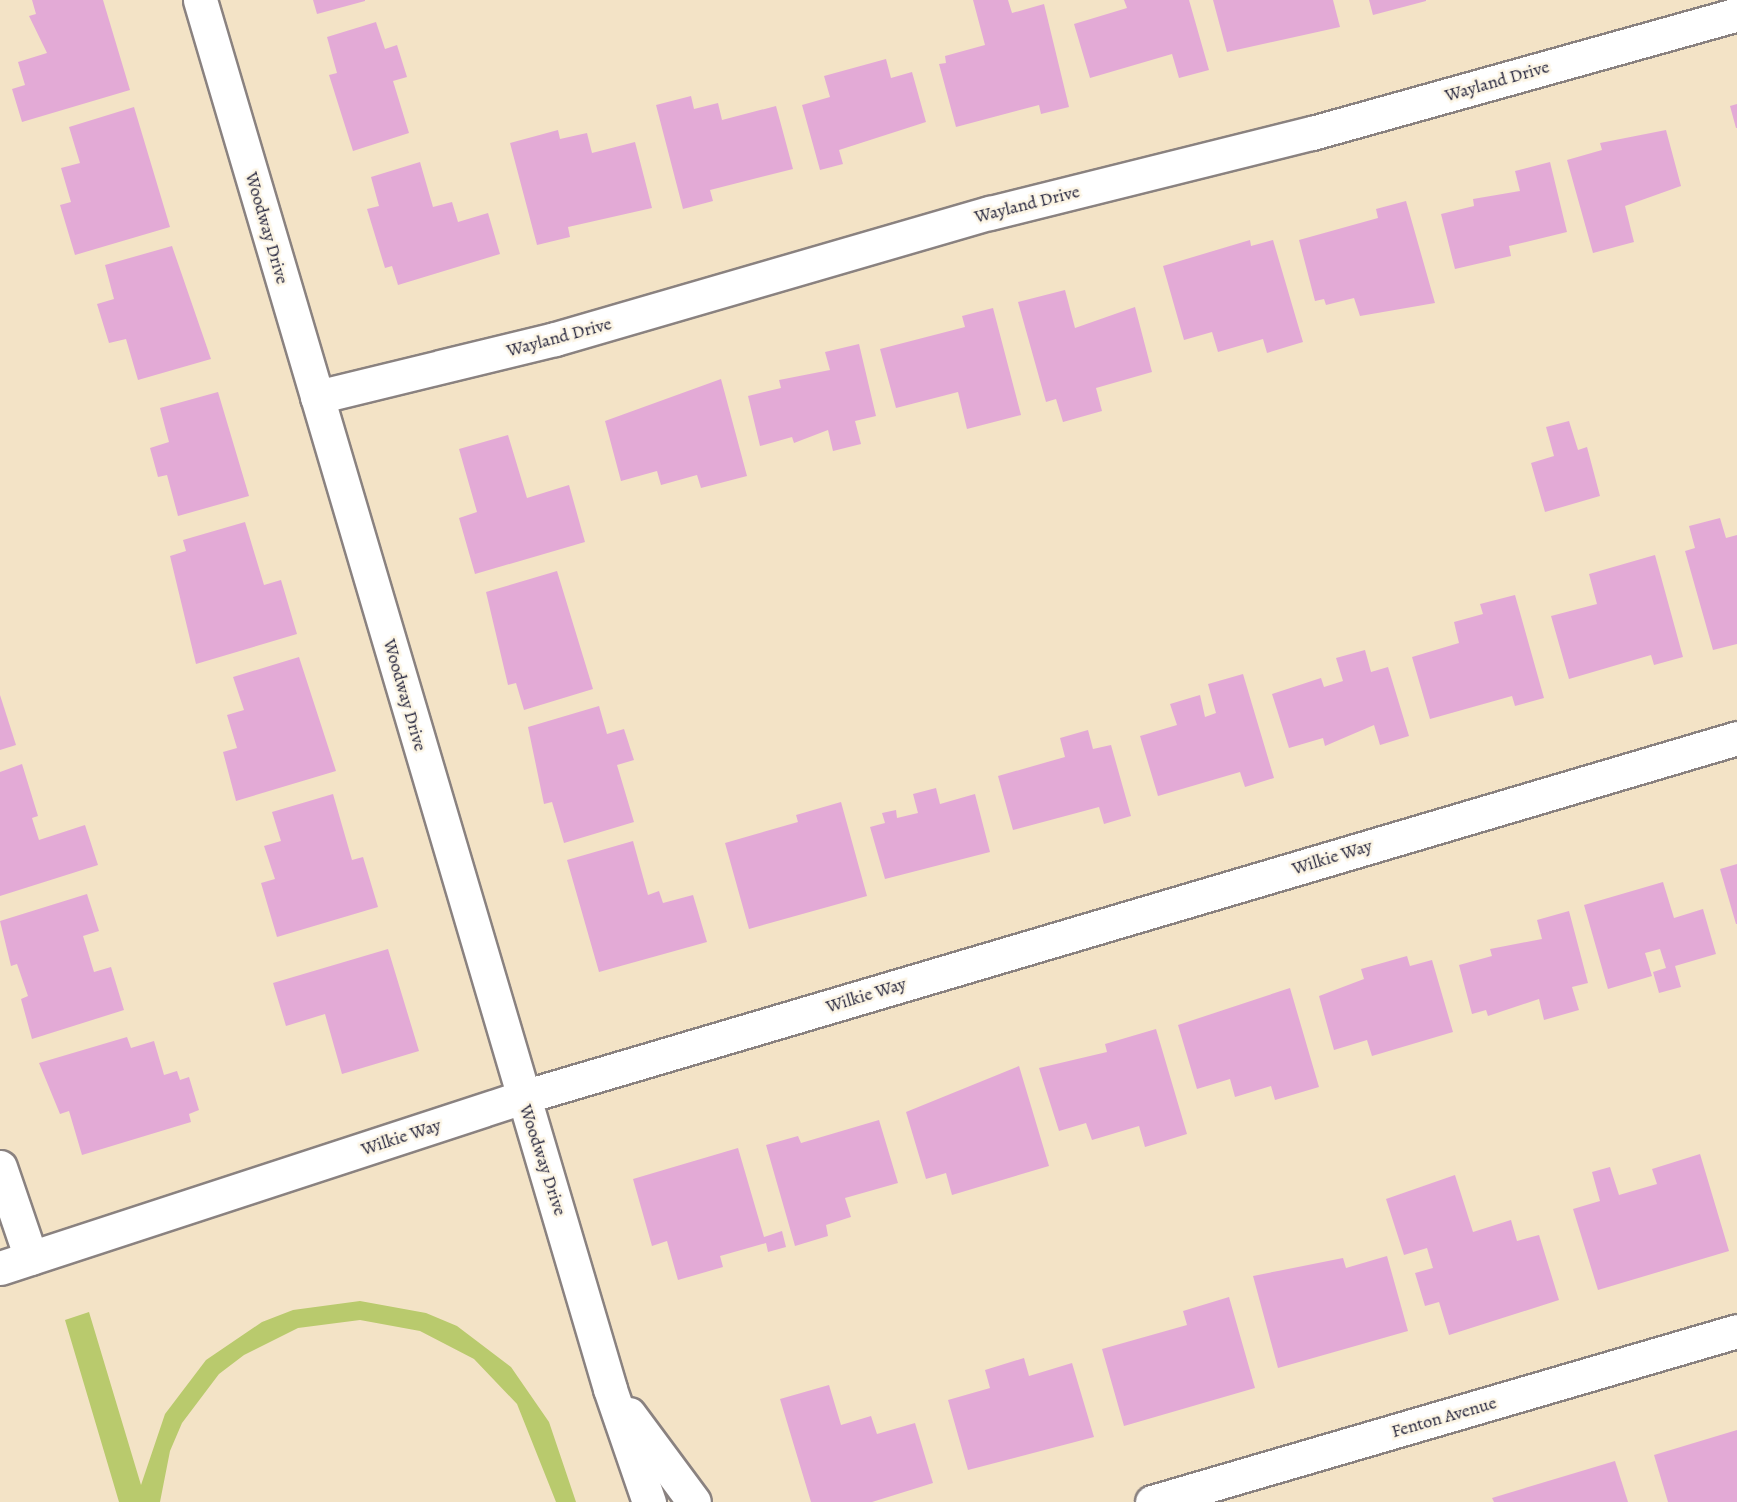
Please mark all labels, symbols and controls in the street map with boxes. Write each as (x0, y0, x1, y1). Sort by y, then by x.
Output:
street label: Wayland Drive (1442, 56, 1552, 106)
street label: Woodway Drive (241, 170, 293, 286)
street label: Wayland Drive (972, 180, 1082, 228)
street label: Wayland Drive (504, 313, 614, 361)
street label: Woodway Drive (379, 637, 431, 753)
street label: Wilkie Way (1289, 835, 1375, 879)
street label: Wilkie Way (823, 973, 909, 1017)
street label: Woodway Drive (515, 1102, 571, 1218)
street label: Wilkie Way (358, 1114, 444, 1160)
street label: Fenton Avenue (1389, 1392, 1499, 1442)

